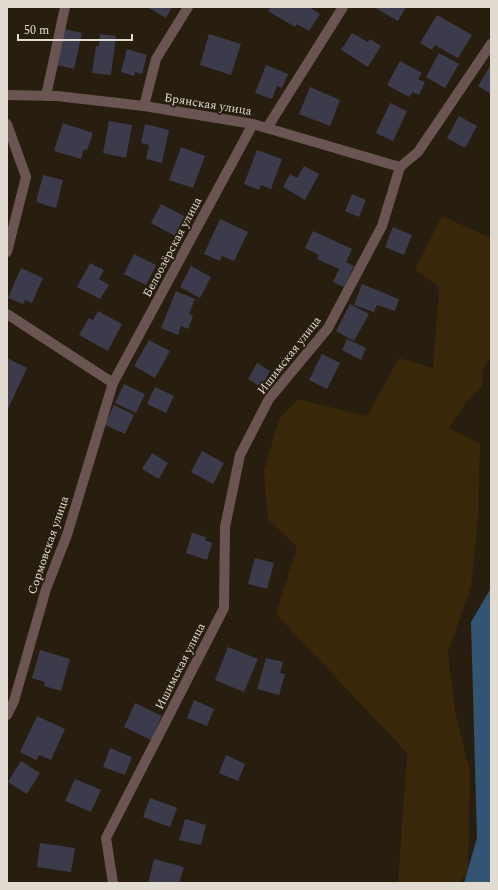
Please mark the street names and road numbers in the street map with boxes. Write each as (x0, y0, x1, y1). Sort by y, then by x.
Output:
street label: Брянская улица (163, 88, 253, 121)
street label: Белоозёрская улица (138, 194, 207, 301)
street label: Ишимская улица (253, 312, 326, 399)
street label: Сормовская улица (23, 493, 74, 597)
street label: Ишимская улица (150, 619, 211, 713)

